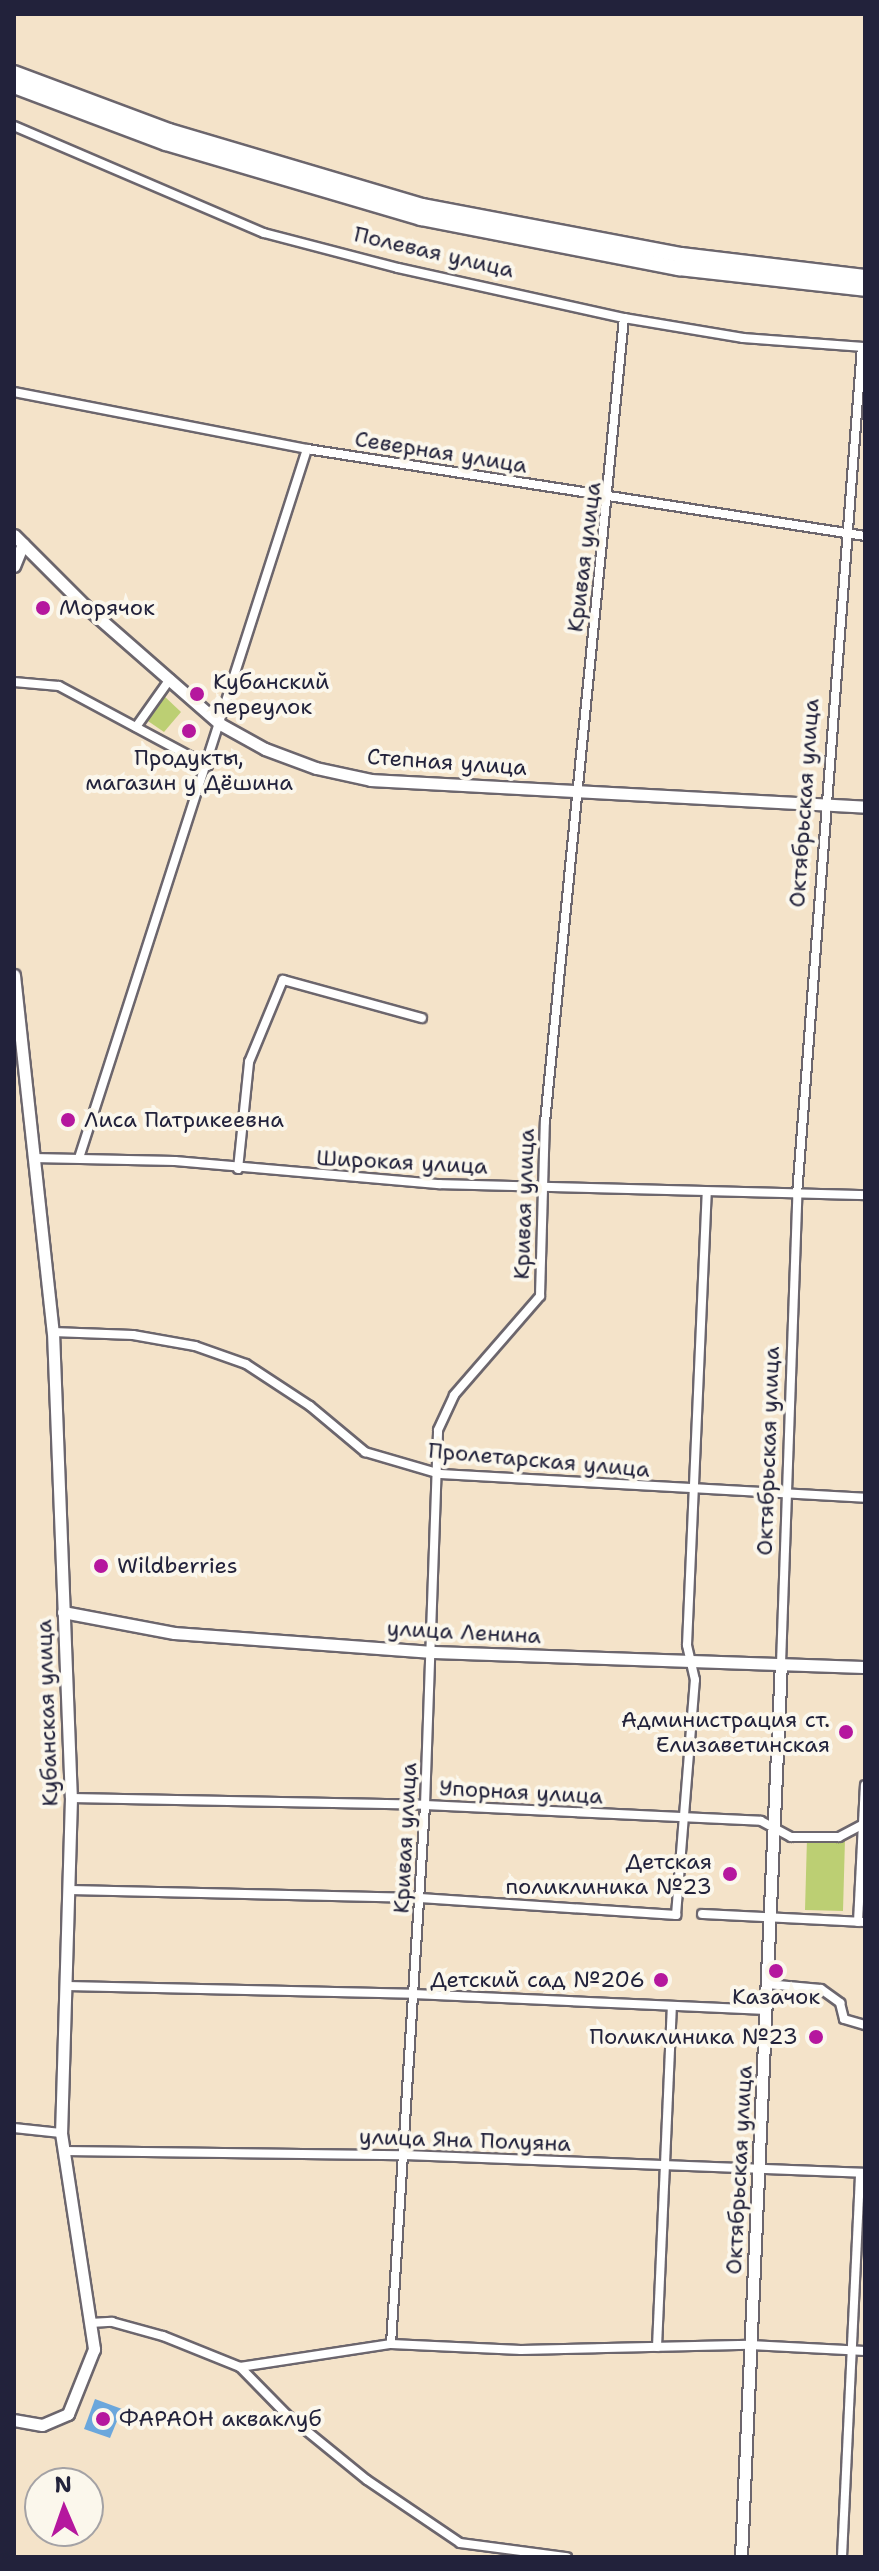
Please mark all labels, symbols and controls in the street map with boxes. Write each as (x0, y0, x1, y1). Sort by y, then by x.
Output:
street label: Полевая улица (351, 221, 517, 283)
street label: Северная улица (353, 425, 529, 479)
street label: Кривая улица (562, 480, 606, 634)
place label: Морячок (59, 595, 155, 621)
marker: Морячок (34, 599, 52, 617)
place label: Кубанский переулок (213, 668, 329, 720)
marker: Кубанский переулок (188, 685, 206, 703)
street label: Октябрьская улица (784, 698, 824, 908)
marker: Продукты, магазин у Дёшина (180, 722, 198, 740)
street label: Степная улица (366, 743, 528, 781)
place label: Продукты, магазин у Дёшина (85, 744, 293, 796)
place label: Лиса Патрикеевна (84, 1107, 284, 1133)
marker: Лиса Патрикеевна (59, 1111, 77, 1129)
street label: Кривая улица (508, 1128, 540, 1280)
street label: Широкая улица (316, 1144, 488, 1180)
street label: Октябрьская улица (751, 1346, 785, 1556)
street label: Пролетарская улица (427, 1437, 651, 1483)
place label: Wildberries (117, 1553, 238, 1579)
marker: Wildberries (92, 1557, 110, 1575)
street label: улица Ленина (386, 1615, 542, 1649)
street label: Кубанская улица (31, 1619, 63, 1807)
place label: Администрация ст. Елизаветинская (621, 1706, 830, 1758)
marker: Администрация ст. Елизаветинская (837, 1723, 855, 1741)
street label: Кривая улица (388, 1762, 422, 1914)
street label: Упорная улица (438, 1775, 604, 1809)
place label: Детская поликлиника №23 (506, 1848, 712, 1900)
marker: Детская поликлиника №23 (719, 1863, 741, 1885)
marker: Казачок (767, 1962, 785, 1980)
place label: Детский сад №206 (430, 1967, 645, 1993)
marker: Детский сад №206 (652, 1971, 670, 1989)
place label: Казачок (732, 1984, 820, 2010)
place label: Поликлиника №23 (590, 2024, 798, 2050)
marker: Поликлиника №23 (805, 2026, 827, 2048)
street label: Октябрьская улица (720, 2065, 758, 2275)
street label: улица Яна Полуяна (359, 2123, 571, 2157)
place label: ФАРАОН акваклуб (119, 2406, 321, 2432)
marker: ФАРАОН акваклуб (94, 2410, 112, 2428)
north arrow (24, 2467, 104, 2547)
text: N (54, 2470, 72, 2499)

